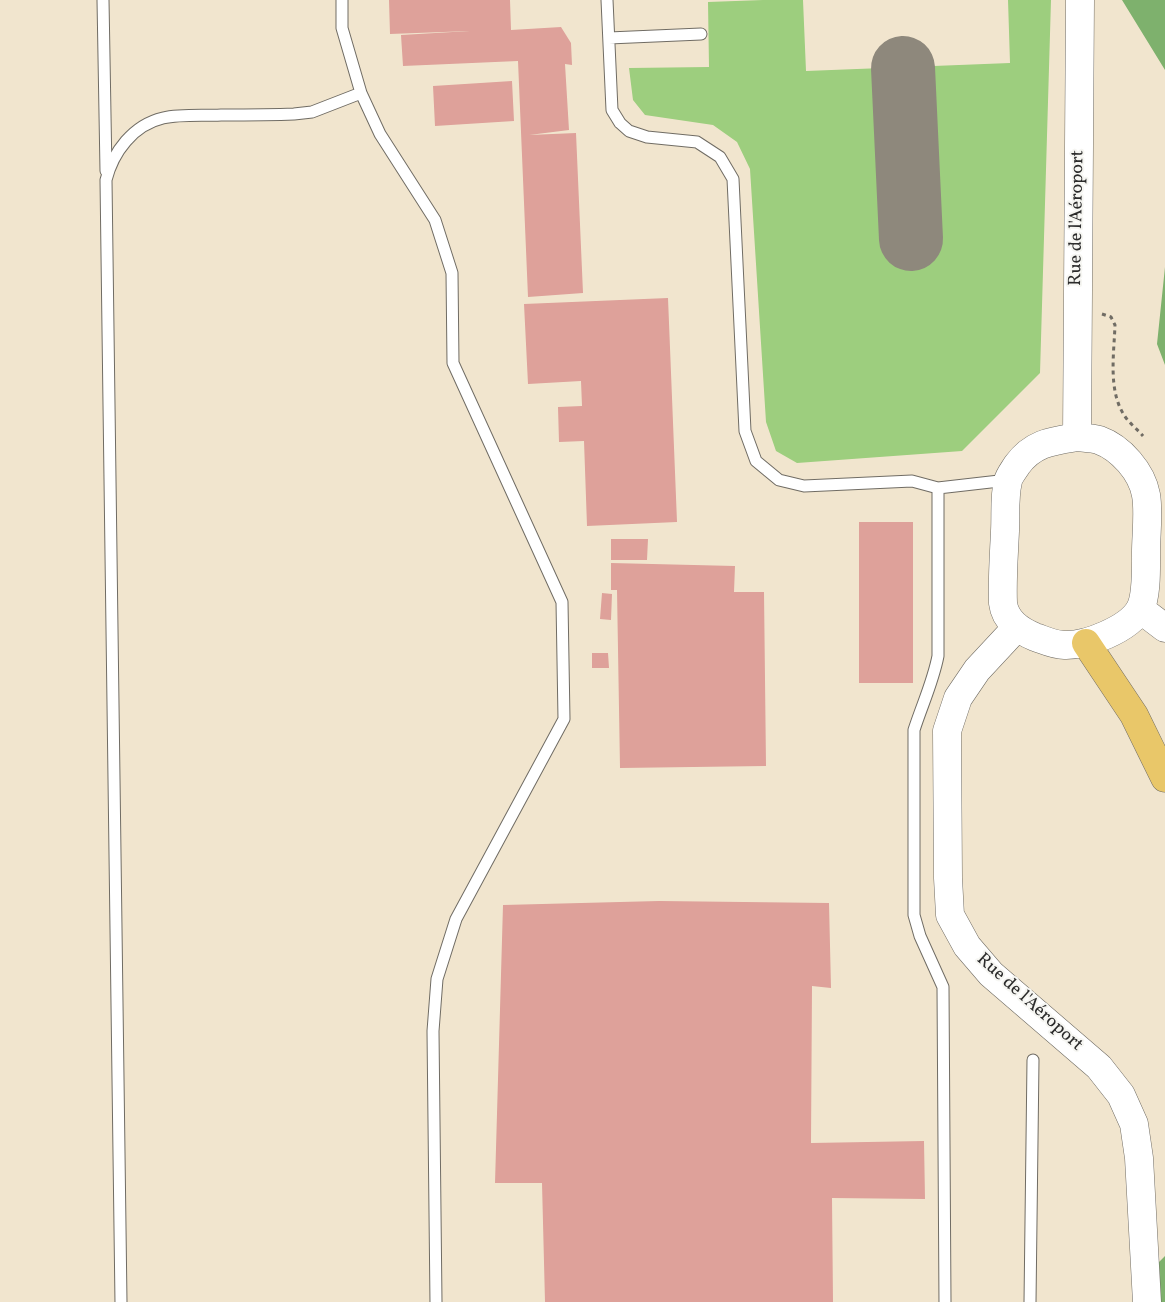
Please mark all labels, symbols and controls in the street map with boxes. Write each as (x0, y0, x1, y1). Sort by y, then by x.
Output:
street label: Rue de l'Aéroport (1066, 150, 1090, 286)
street label: Rue de l'Aéroport (971, 950, 1087, 1056)

